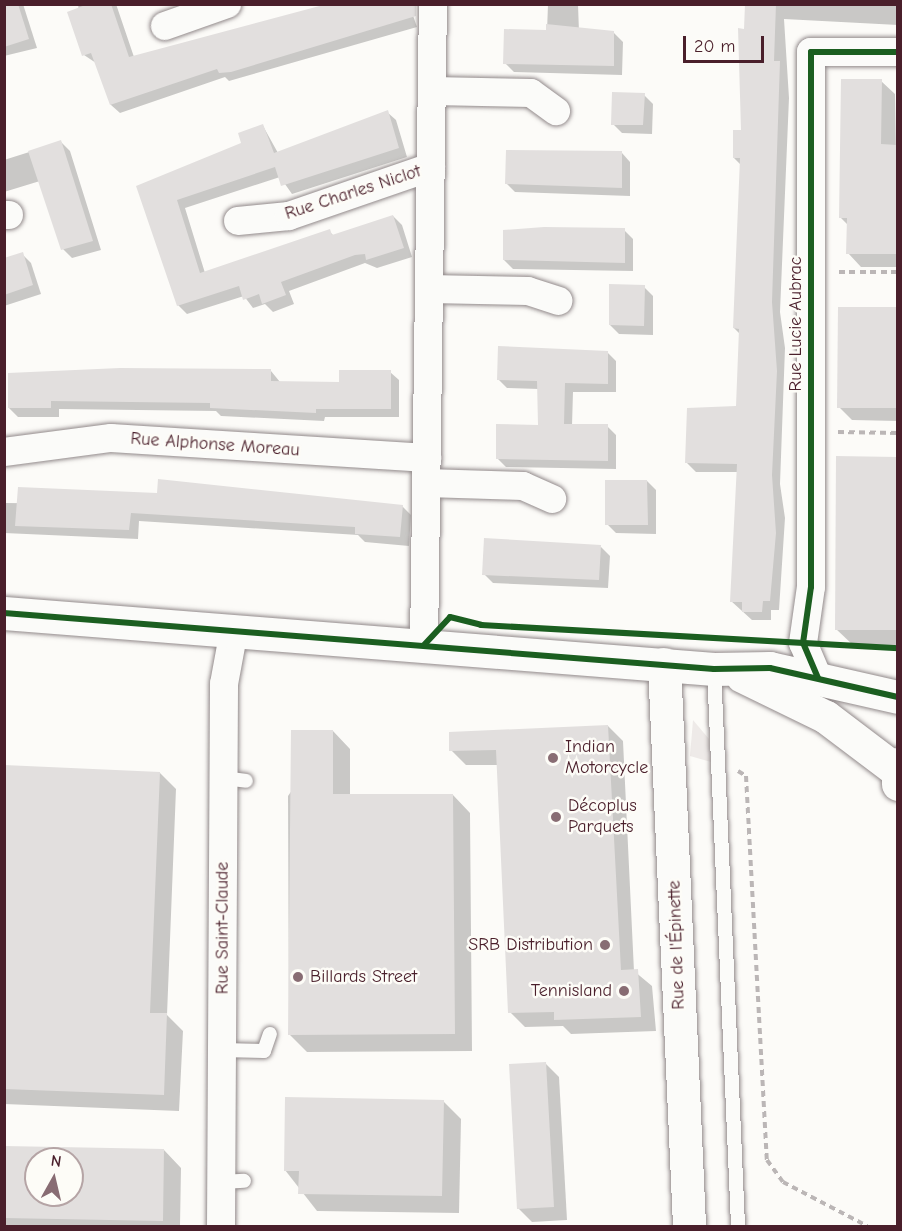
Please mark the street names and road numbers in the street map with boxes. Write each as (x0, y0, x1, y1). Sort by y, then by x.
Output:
street label: Rue Charles Niclot (282, 161, 424, 225)
street label: Rue Lucie Aubrac (785, 257, 807, 391)
street label: Rue Alphonse Moreau (130, 428, 300, 462)
street label: Rue Saint-Claude (212, 862, 234, 994)
street label: Rue de l'Épinette (664, 880, 690, 1010)

